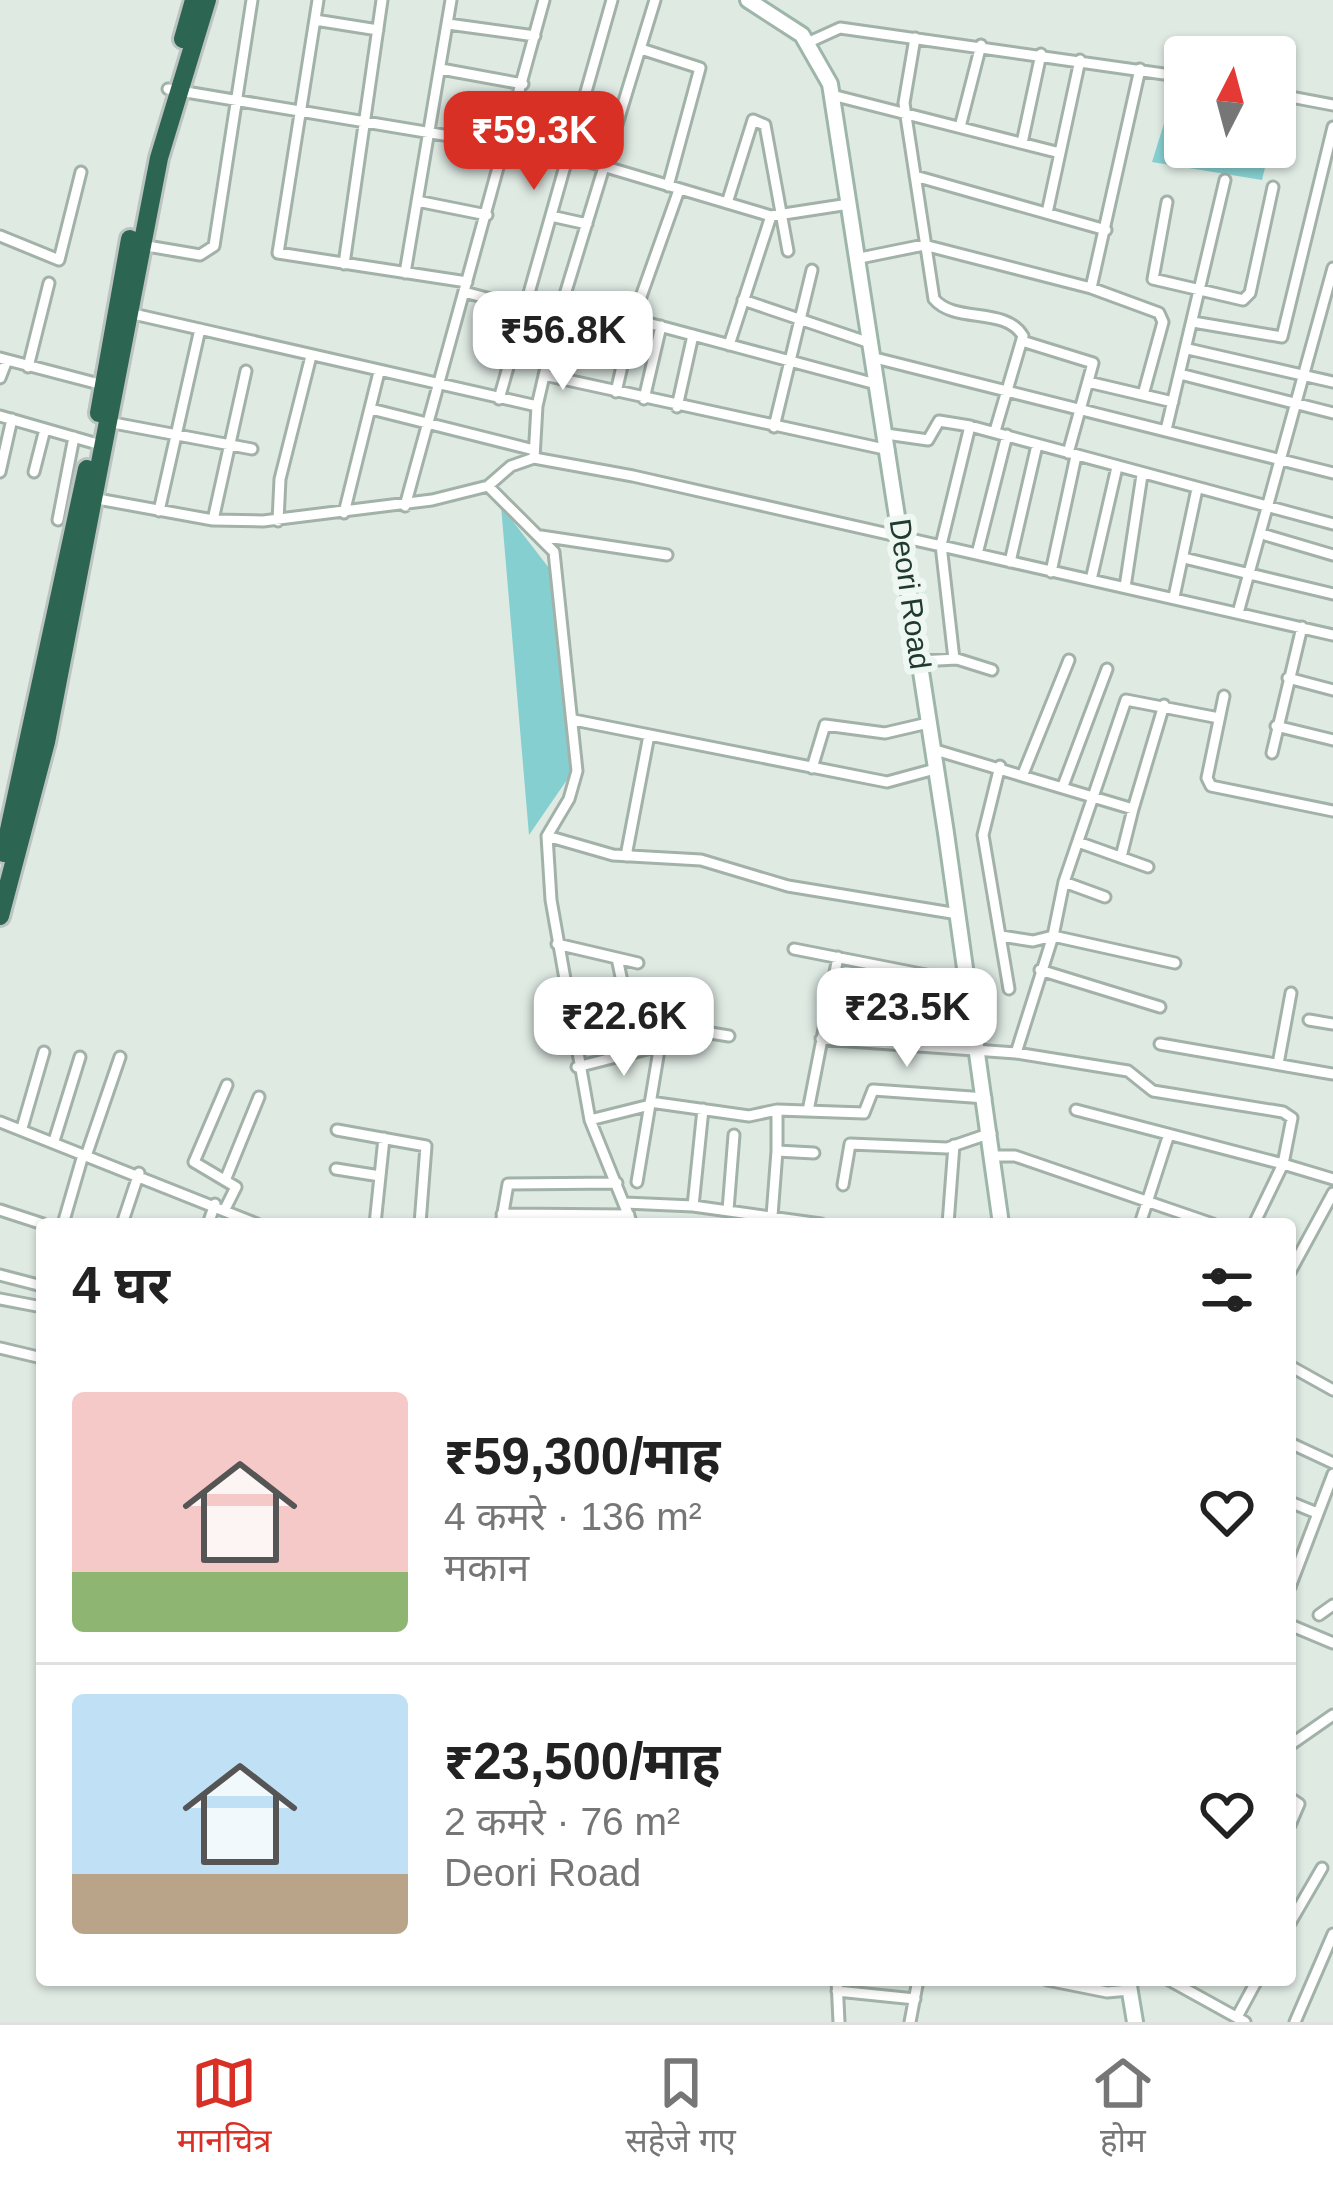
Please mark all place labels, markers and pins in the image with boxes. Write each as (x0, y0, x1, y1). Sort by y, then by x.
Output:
pin: ₹59.3K (436, 91, 632, 193)
pin: ₹56.8K (465, 291, 661, 393)
pin: ₹23.5K (809, 968, 1005, 1070)
pin: ₹22.6K (526, 977, 722, 1079)

